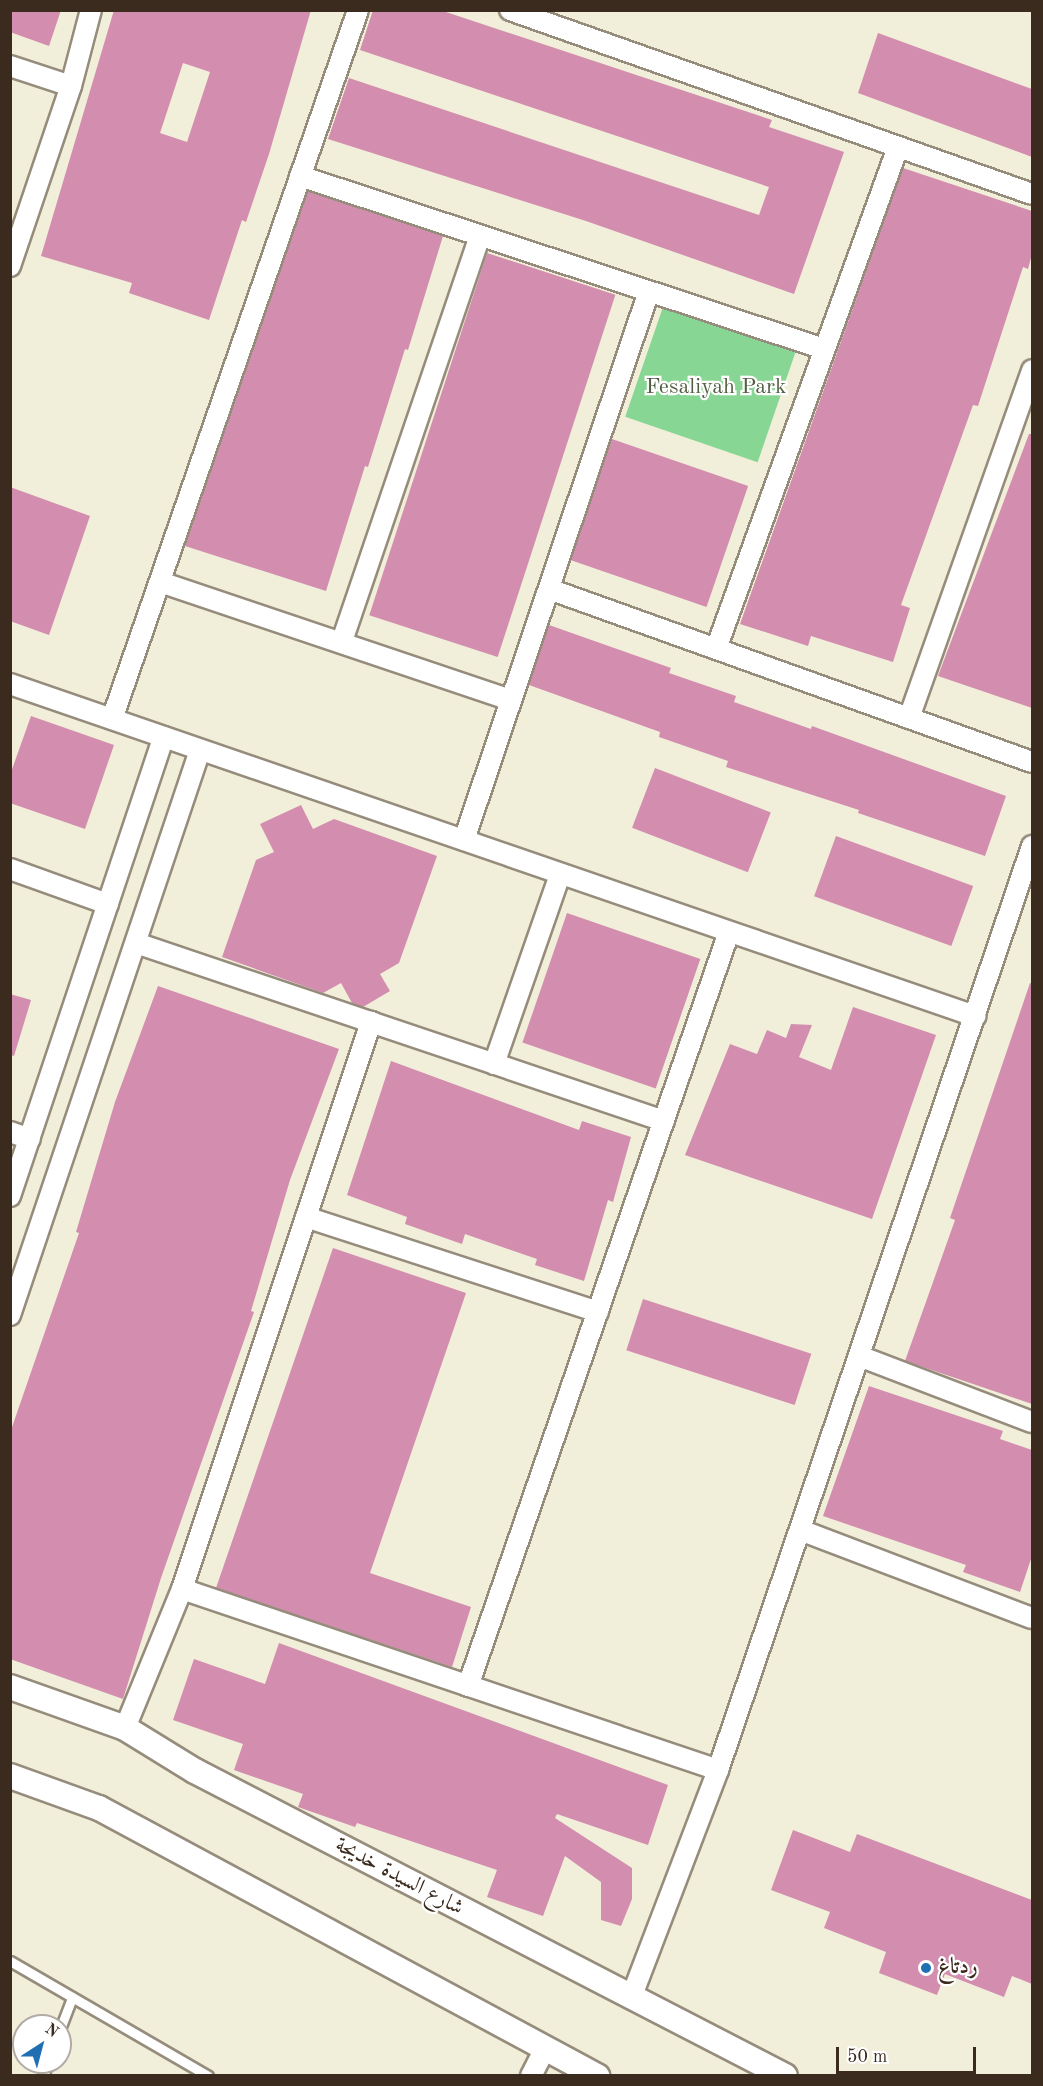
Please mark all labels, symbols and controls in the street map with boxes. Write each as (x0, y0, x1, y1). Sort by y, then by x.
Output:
park label: Fesaliyah Park (646, 375, 786, 401)
street label: شارع السيدة خديجة (330, 1832, 468, 1922)
place label: ردتاغ (938, 1955, 978, 1981)
marker: ردتاغ (919, 1961, 933, 1975)
north arrow (12, 2014, 72, 2074)
text: N (42, 2021, 61, 2041)
scale bar (839, 2035, 978, 2073)
text: 50 m (847, 2048, 887, 2066)

